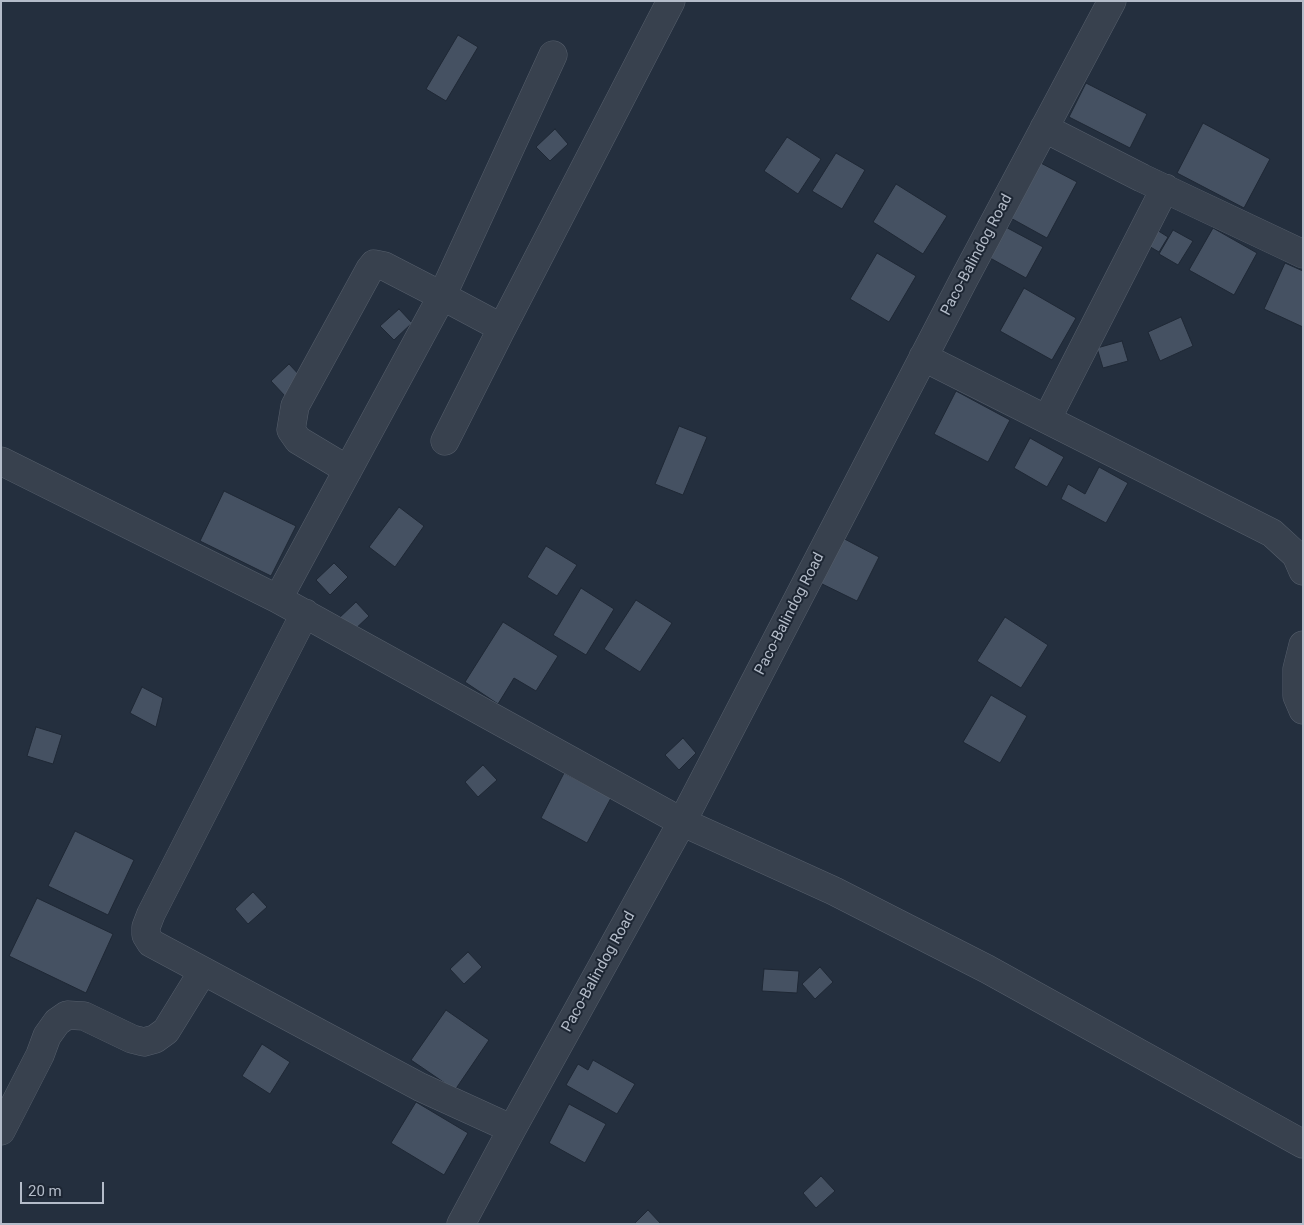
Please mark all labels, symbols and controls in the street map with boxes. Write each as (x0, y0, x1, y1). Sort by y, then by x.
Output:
street label: Paco-Balindog Road (937, 191, 1017, 319)
street label: Paco-Balindog Road (751, 550, 829, 678)
street label: Paco-Balindog Road (558, 909, 640, 1035)
scale bar (22, 1172, 106, 1204)
text: 20 m (28, 1182, 62, 1200)

